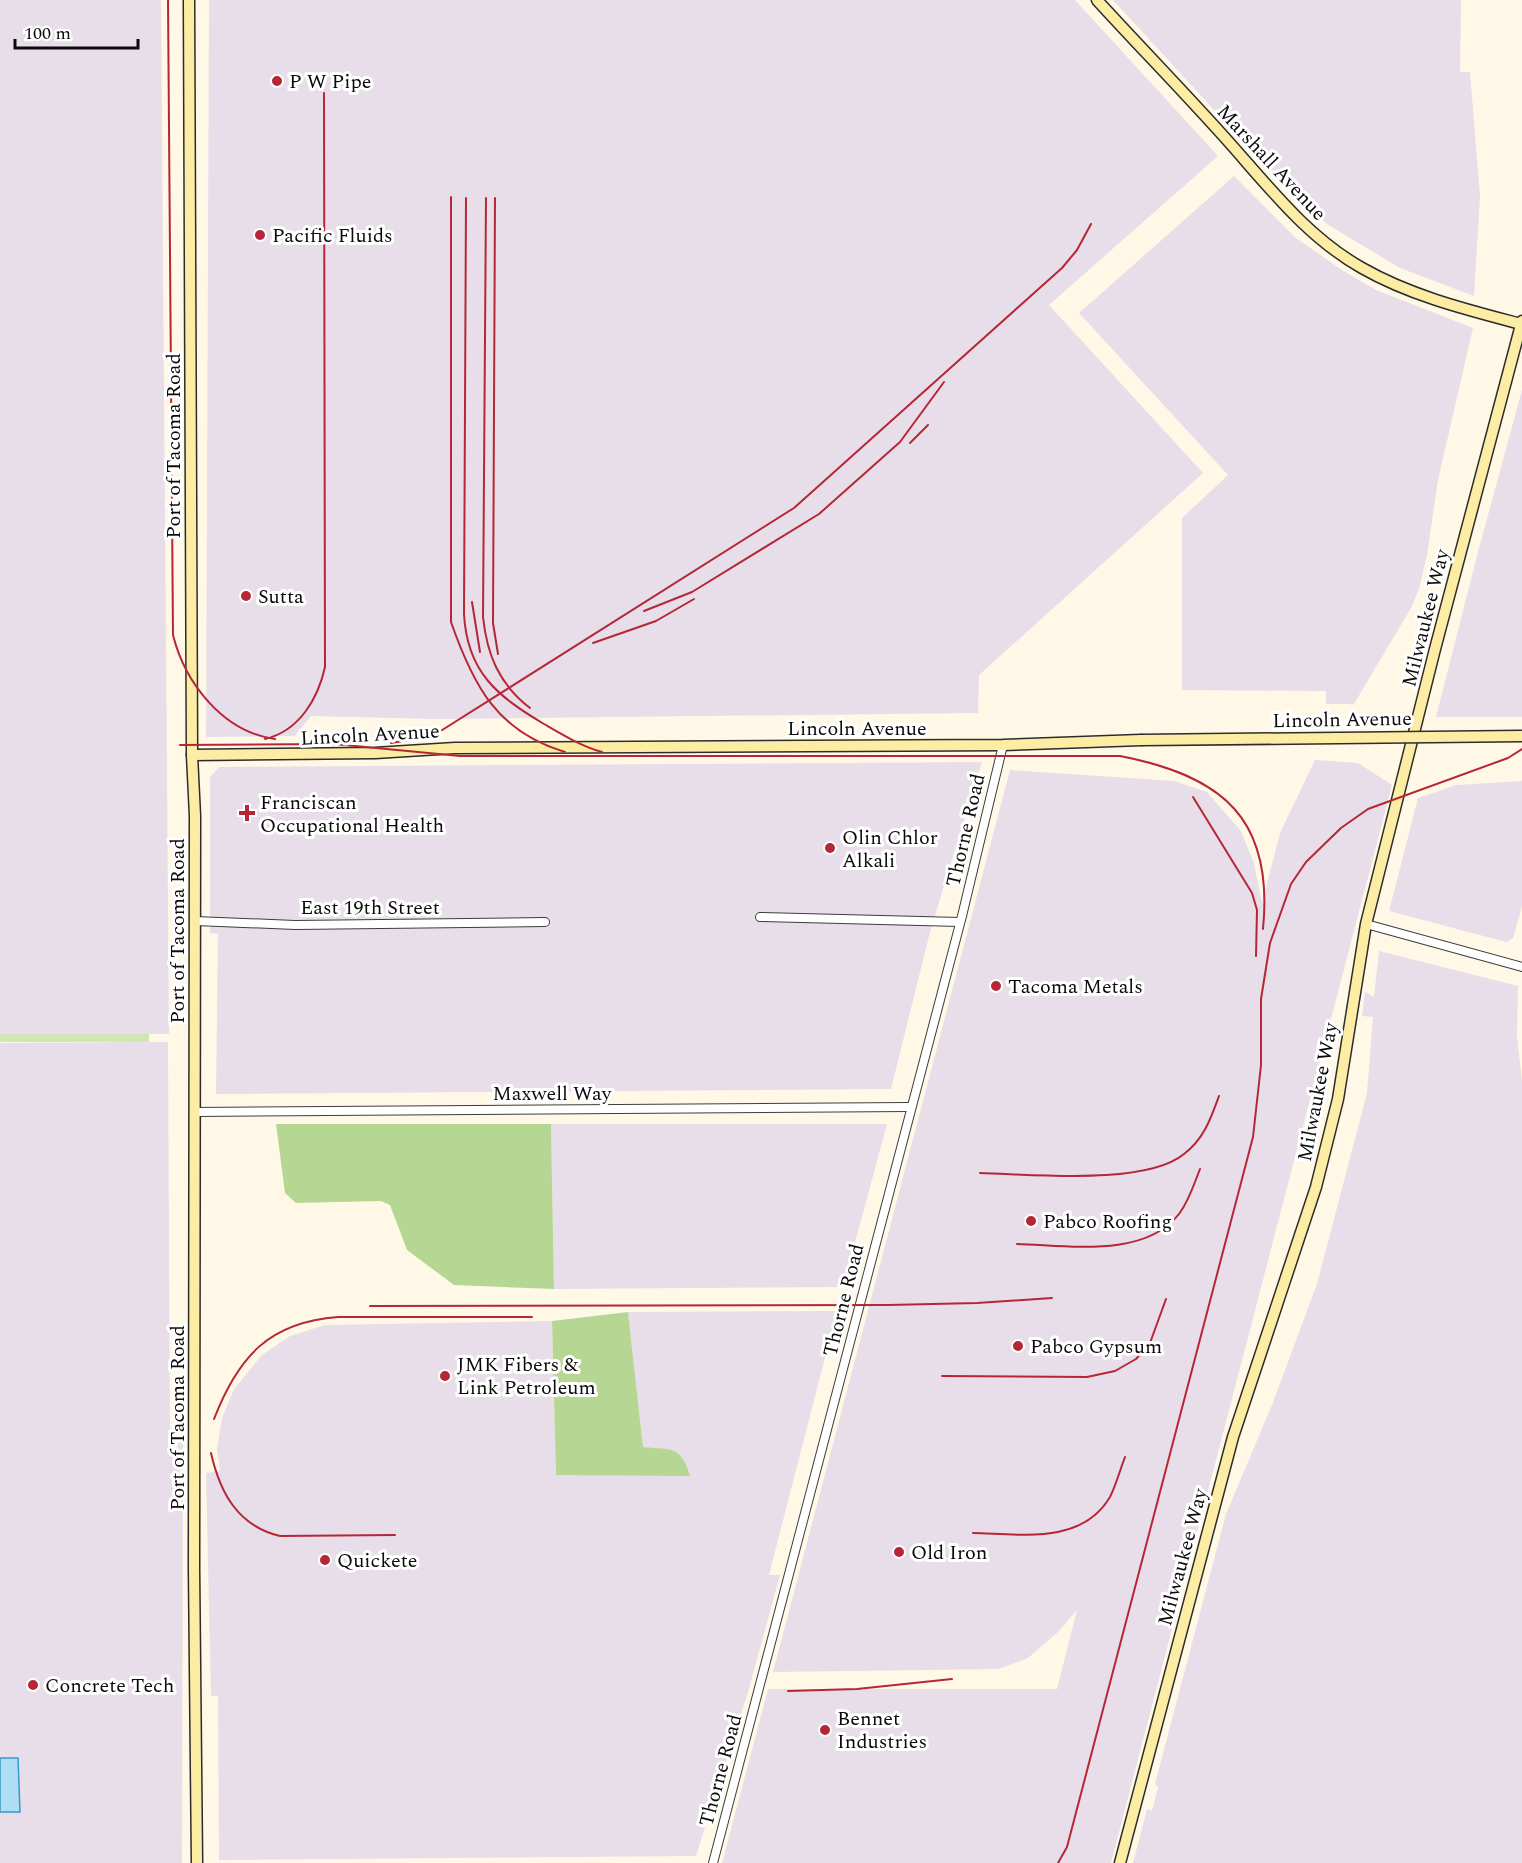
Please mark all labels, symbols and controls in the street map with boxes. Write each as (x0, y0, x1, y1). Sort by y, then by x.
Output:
scale bar (15, 12, 138, 50)
text: 100 m (24, 20, 71, 47)
place label: P W Pipe (289, 67, 372, 97)
marker: P W Pipe (270, 74, 284, 88)
street label: Marshall Avenue (1209, 98, 1333, 228)
place label: Pacific Fluids (272, 221, 393, 251)
marker: Pacific Fluids (253, 228, 267, 242)
street label: Port of Tacoma Road (159, 353, 189, 539)
street label: Milwaukee Way (1394, 545, 1458, 690)
place label: Sutta (258, 582, 304, 612)
marker: Sutta (239, 589, 253, 603)
street label: Lincoln Avenue (1272, 704, 1412, 736)
street label: Lincoln Avenue (787, 714, 927, 744)
street label: Lincoln Avenue (300, 716, 440, 754)
street label: Thorne Road (938, 771, 994, 890)
place label: Franciscan Occupational Health (260, 788, 444, 841)
marker: Franciscan Occupational Health (238, 804, 256, 822)
place label: Olin Chlor Alkali (842, 823, 938, 876)
street label: Port of Tacoma Road (163, 838, 193, 1024)
marker: Olin Chlor Alkali (823, 841, 837, 855)
street label: East 19th Street (300, 893, 440, 923)
place label: Tacoma Metals (1008, 972, 1143, 1002)
marker: Tacoma Metals (989, 979, 1003, 993)
street label: Milwaukee Way (1290, 1019, 1346, 1164)
street label: Maxwell Way (493, 1079, 613, 1109)
place label: Pabco Roofing (1043, 1207, 1172, 1237)
marker: Pabco Roofing (1024, 1214, 1038, 1228)
street label: Thorne Road (815, 1241, 872, 1360)
street label: Port of Tacoma Road (163, 1325, 193, 1511)
place label: Pabco Gypsum (1030, 1332, 1162, 1362)
marker: Pabco Gypsum (1011, 1339, 1025, 1353)
place label: JMK Fibers & Link Petroleum (457, 1350, 596, 1403)
marker: JMK Fibers & Link Petroleum (438, 1369, 452, 1383)
street label: Milwaukee Way (1150, 1484, 1216, 1629)
place label: Old Iron (911, 1538, 987, 1568)
marker: Old Iron (892, 1545, 906, 1559)
place label: Quickete (337, 1546, 417, 1576)
marker: Quickete (318, 1553, 332, 1567)
place label: Concrete Tech (45, 1671, 174, 1701)
marker: Concrete Tech (26, 1678, 40, 1692)
place label: Bennet Industries (837, 1704, 927, 1757)
street label: Thorne Road (692, 1711, 750, 1830)
marker: Bennet Industries (818, 1723, 832, 1737)

